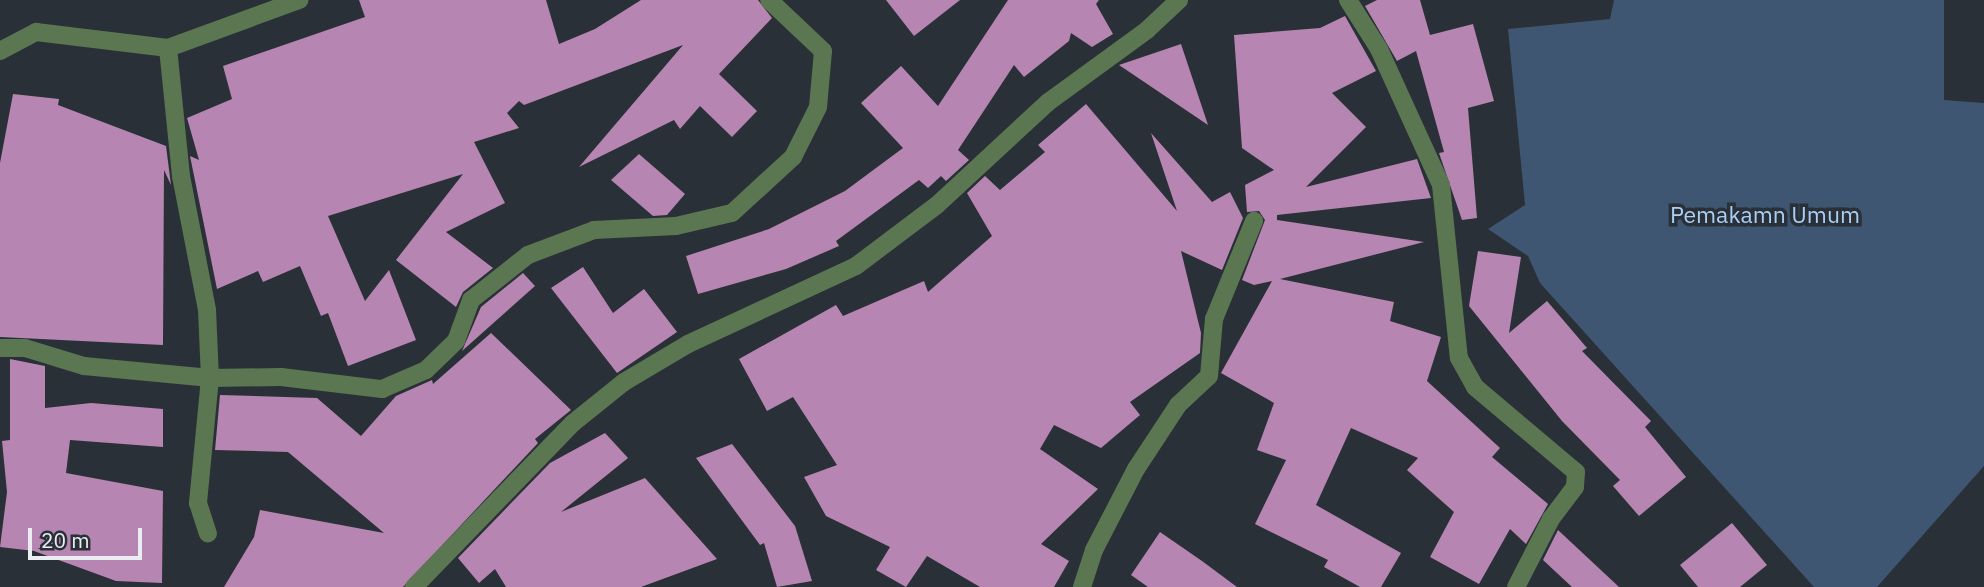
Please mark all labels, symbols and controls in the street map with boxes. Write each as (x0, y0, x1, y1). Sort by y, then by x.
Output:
park label: Pemakamn Umum (1670, 200, 1860, 228)
scale bar (32, 514, 145, 558)
text: 20 m (41, 526, 90, 554)

